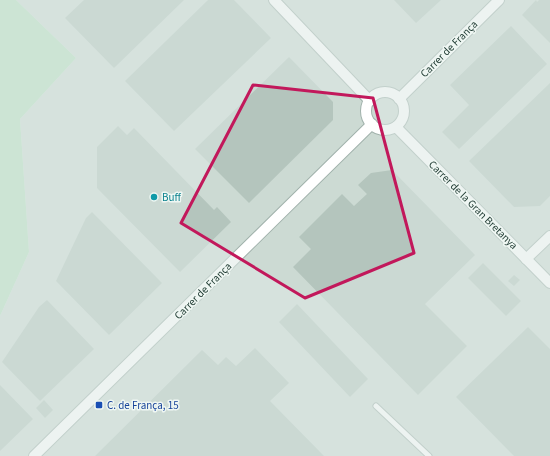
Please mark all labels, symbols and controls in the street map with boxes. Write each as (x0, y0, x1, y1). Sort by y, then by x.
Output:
street label: Carrer de França (417, 17, 481, 81)
street label: Carrer de la Gran Bretanya (425, 157, 521, 253)
place label: Buff (162, 190, 181, 205)
marker: Buff (149, 192, 159, 202)
street label: Carrer de França (171, 259, 235, 323)
place label: C. de França, 15 (107, 398, 179, 413)
marker: C. de França, 15 (94, 400, 104, 410)

